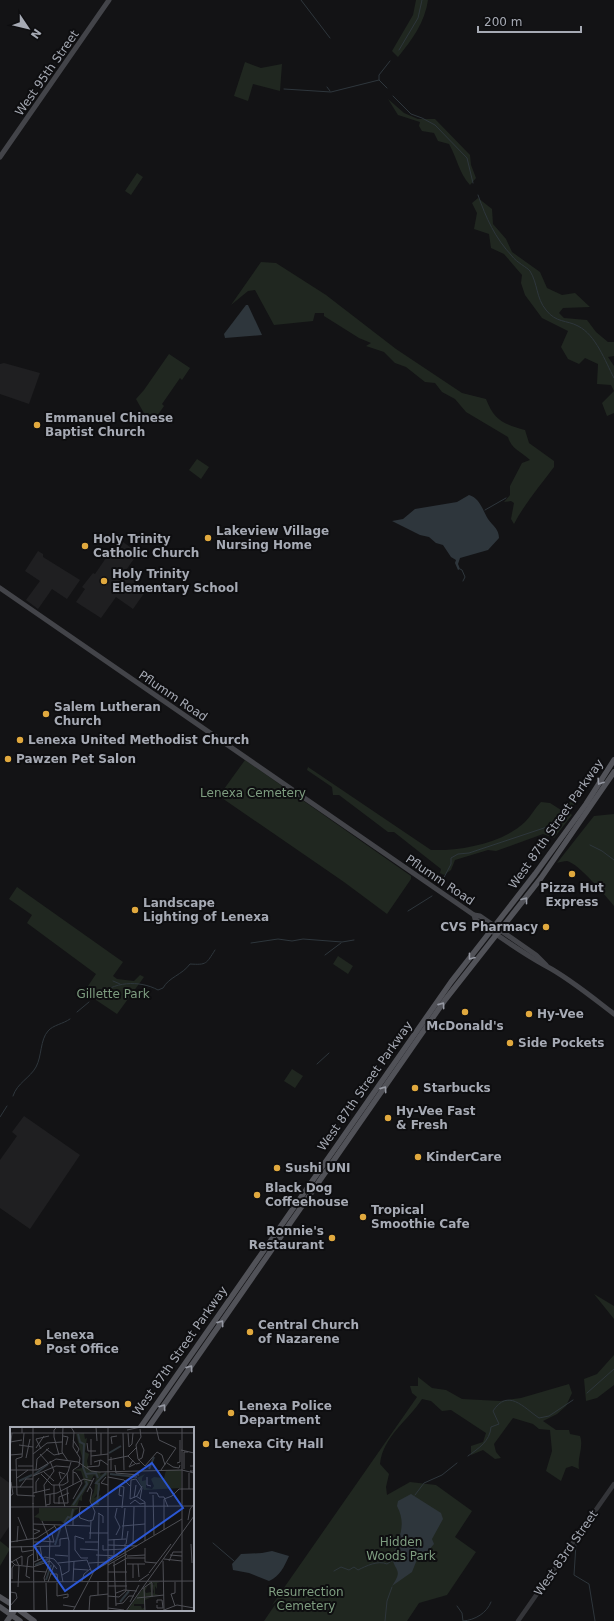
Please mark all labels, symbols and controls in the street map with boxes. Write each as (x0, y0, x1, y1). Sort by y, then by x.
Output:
north arrow (8, 8, 48, 48)
scale bar (478, 8, 581, 34)
text: 200 m (484, 15, 522, 29)
text: N (28, 26, 44, 41)
street label: West 95th Street (12, 27, 82, 118)
place label: Emmanuel Chinese Baptist Church (45, 411, 173, 439)
marker: Emmanuel Chinese Baptist Church (32, 420, 42, 430)
place label: Lakeview Village Nursing Home (216, 524, 329, 552)
place label: Holy Trinity Catholic Church (93, 532, 199, 560)
marker: Lakeview Village Nursing Home (203, 533, 213, 543)
marker: Holy Trinity Catholic Church (80, 541, 90, 551)
place label: Holy Trinity Elementary School (112, 567, 238, 595)
marker: Holy Trinity Elementary School (99, 576, 109, 586)
street label: Pflumm Road (136, 668, 210, 724)
place label: Salem Lutheran Church (54, 700, 161, 728)
marker: Salem Lutheran Church (41, 709, 51, 719)
place label: Lenexa United Methodist Church (28, 733, 249, 747)
marker: Lenexa United Methodist Church (15, 735, 25, 745)
place label: Pawzen Pet Salon (16, 752, 136, 766)
marker: Pawzen Pet Salon (3, 754, 13, 764)
street label: West 87th Street Parkway (506, 756, 606, 892)
one-way arrow (597, 778, 605, 785)
park label: Lenexa Cemetery (200, 786, 306, 800)
street label: Pflumm Road (403, 852, 477, 908)
marker: Pizza Hut Express (567, 869, 577, 879)
place label: Pizza Hut Express (540, 881, 604, 909)
place label: Landscape Lighting of Lenexa (143, 896, 269, 924)
one-way arrow (520, 897, 527, 904)
marker: Landscape Lighting of Lenexa (130, 905, 140, 915)
place label: CVS Pharmacy (440, 920, 538, 934)
marker: CVS Pharmacy (541, 922, 551, 932)
one-way arrow (468, 952, 475, 959)
park label: Gillette Park (76, 987, 150, 1001)
one-way arrow (437, 1002, 444, 1009)
marker: McDonald's (460, 1007, 470, 1017)
place label: Hy-Vee (537, 1007, 584, 1021)
marker: Hy-Vee (524, 1009, 534, 1019)
street label: West 87th Street Parkway (315, 1018, 415, 1154)
place label: McDonald's (426, 1019, 504, 1033)
place label: Side Pockets (518, 1036, 605, 1050)
marker: Side Pockets (505, 1038, 515, 1048)
place label: Starbucks (423, 1081, 491, 1095)
marker: Starbucks (410, 1083, 420, 1093)
one-way arrow (379, 1086, 387, 1093)
place label: Hy-Vee Fast & Fresh (396, 1104, 476, 1132)
marker: Hy-Vee Fast & Fresh (383, 1113, 393, 1123)
place label: KinderCare (426, 1150, 502, 1164)
marker: KinderCare (413, 1152, 423, 1162)
place label: Sushi UNI (285, 1161, 350, 1175)
marker: Sushi UNI (272, 1163, 282, 1173)
place label: Black Dog Coffeehouse (265, 1181, 349, 1209)
marker: Black Dog Coffeehouse (252, 1190, 262, 1200)
place label: Tropical Smoothie Cafe (371, 1203, 470, 1231)
marker: Tropical Smoothie Cafe (358, 1212, 368, 1222)
place label: Ronnie's Restaurant (249, 1224, 324, 1252)
marker: Ronnie's Restaurant (327, 1233, 337, 1243)
street label: West 87th Street Parkway (130, 1283, 230, 1419)
place label: Central Church of Nazarene (258, 1318, 359, 1346)
one-way arrow (216, 1320, 224, 1327)
marker: Central Church of Nazarene (245, 1327, 255, 1337)
place label: Lenexa Post Office (46, 1328, 119, 1356)
marker: Lenexa Post Office (33, 1337, 43, 1347)
one-way arrow (185, 1366, 192, 1373)
place label: Chad Peterson (21, 1397, 120, 1411)
marker: Chad Peterson (123, 1399, 133, 1409)
place label: Lenexa Police Department (239, 1399, 332, 1427)
one-way arrow (158, 1404, 166, 1411)
marker: Lenexa Police Department (226, 1408, 236, 1418)
inset map (10, 1427, 194, 1611)
place label: Lenexa City Hall (214, 1437, 324, 1451)
marker: Lenexa City Hall (201, 1439, 211, 1449)
street label: West 83rd Street (531, 1507, 601, 1598)
park label: Hidden Woods Park (366, 1535, 436, 1563)
park label: Resurrection Cemetery (268, 1585, 344, 1613)

